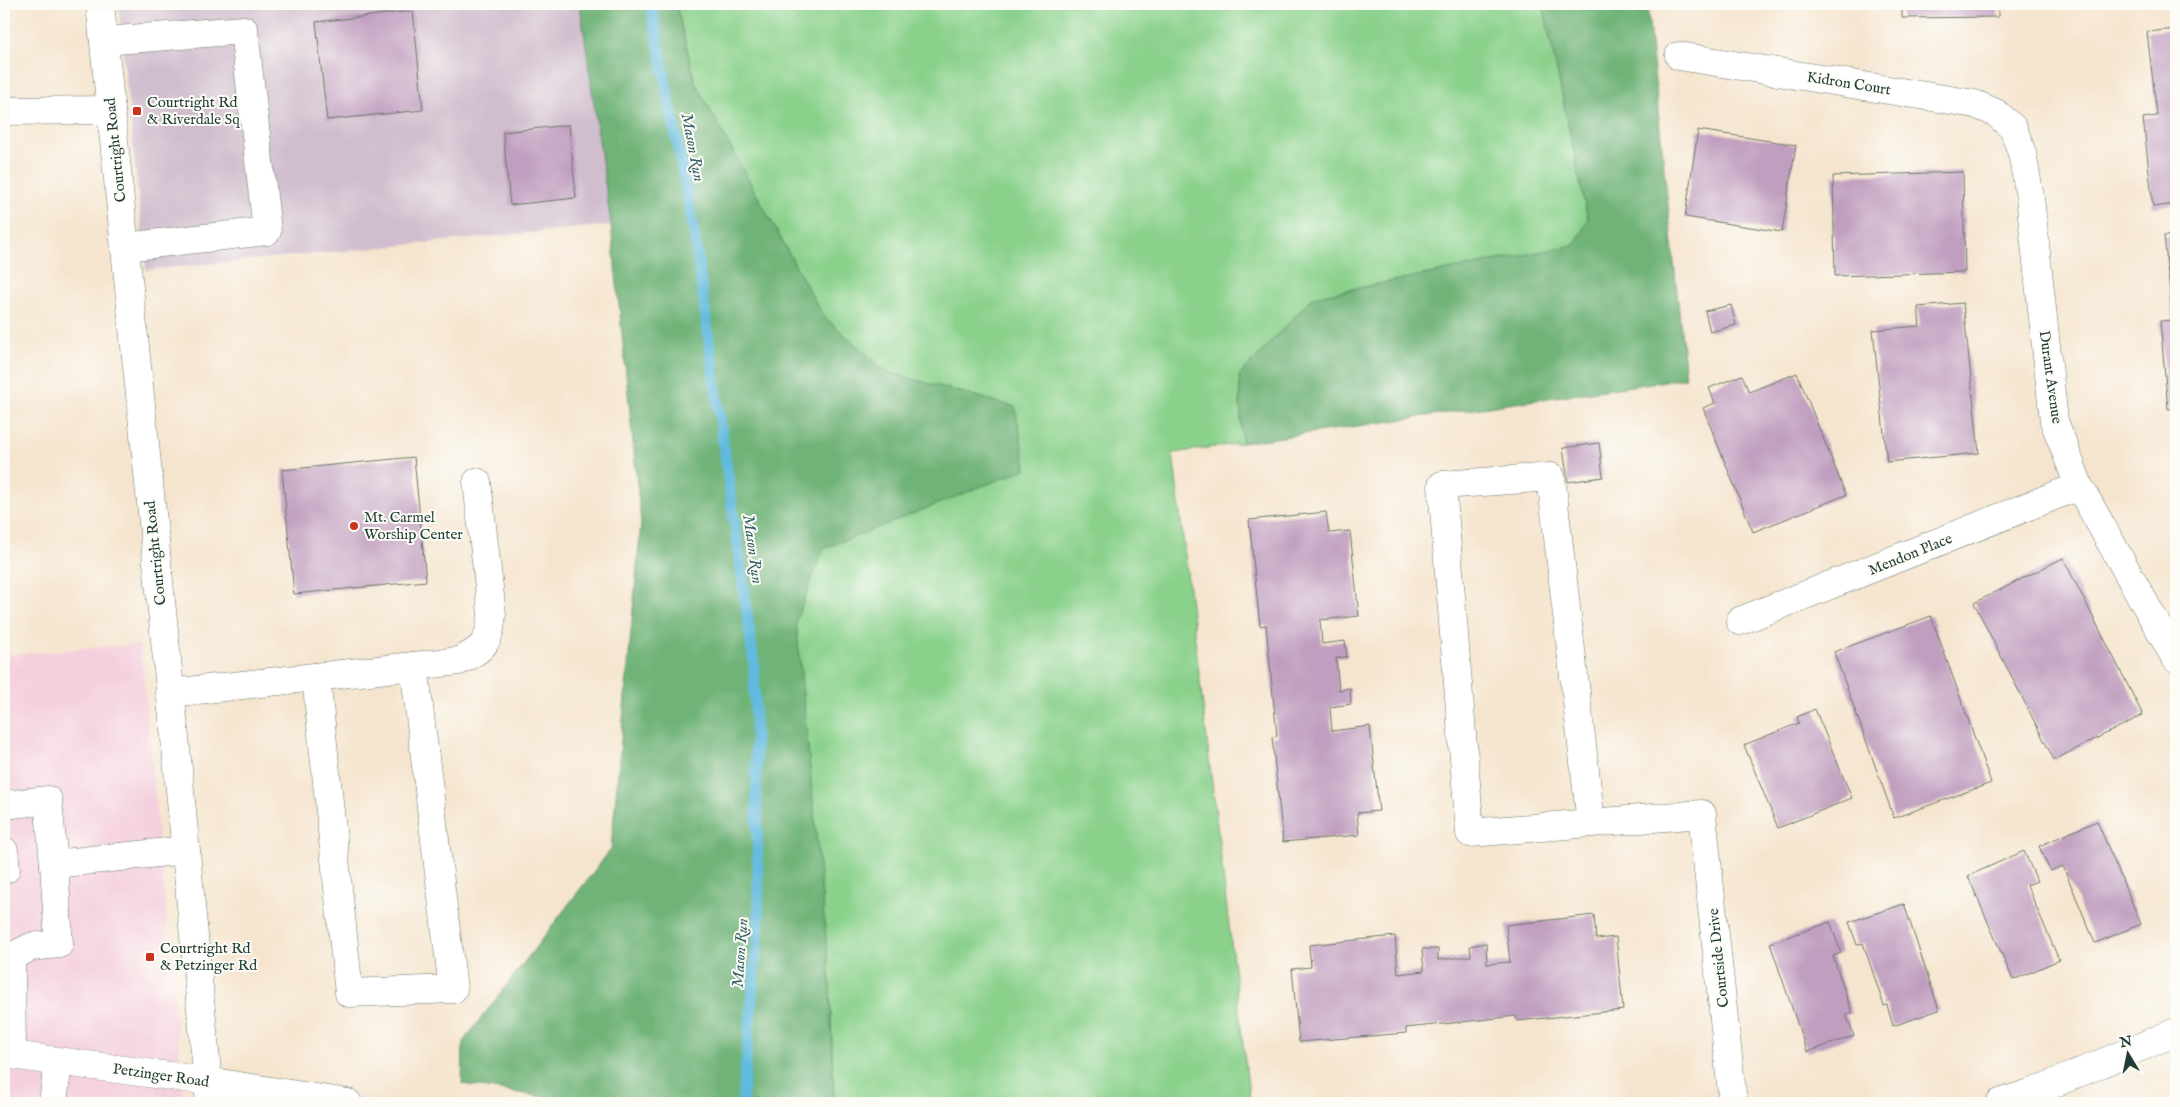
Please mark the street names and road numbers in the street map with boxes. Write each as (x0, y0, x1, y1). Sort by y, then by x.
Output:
street label: Kidron Court (1806, 67, 1892, 100)
street label: Courtright Road (100, 96, 130, 203)
street label: Durant Avenue (2035, 329, 2066, 425)
street label: Courtright Road (140, 499, 170, 606)
street label: Mendon Place (1865, 529, 1955, 580)
street label: Courtside Drive (1704, 907, 1733, 1008)
street label: Petzinger Road (111, 1059, 211, 1092)

